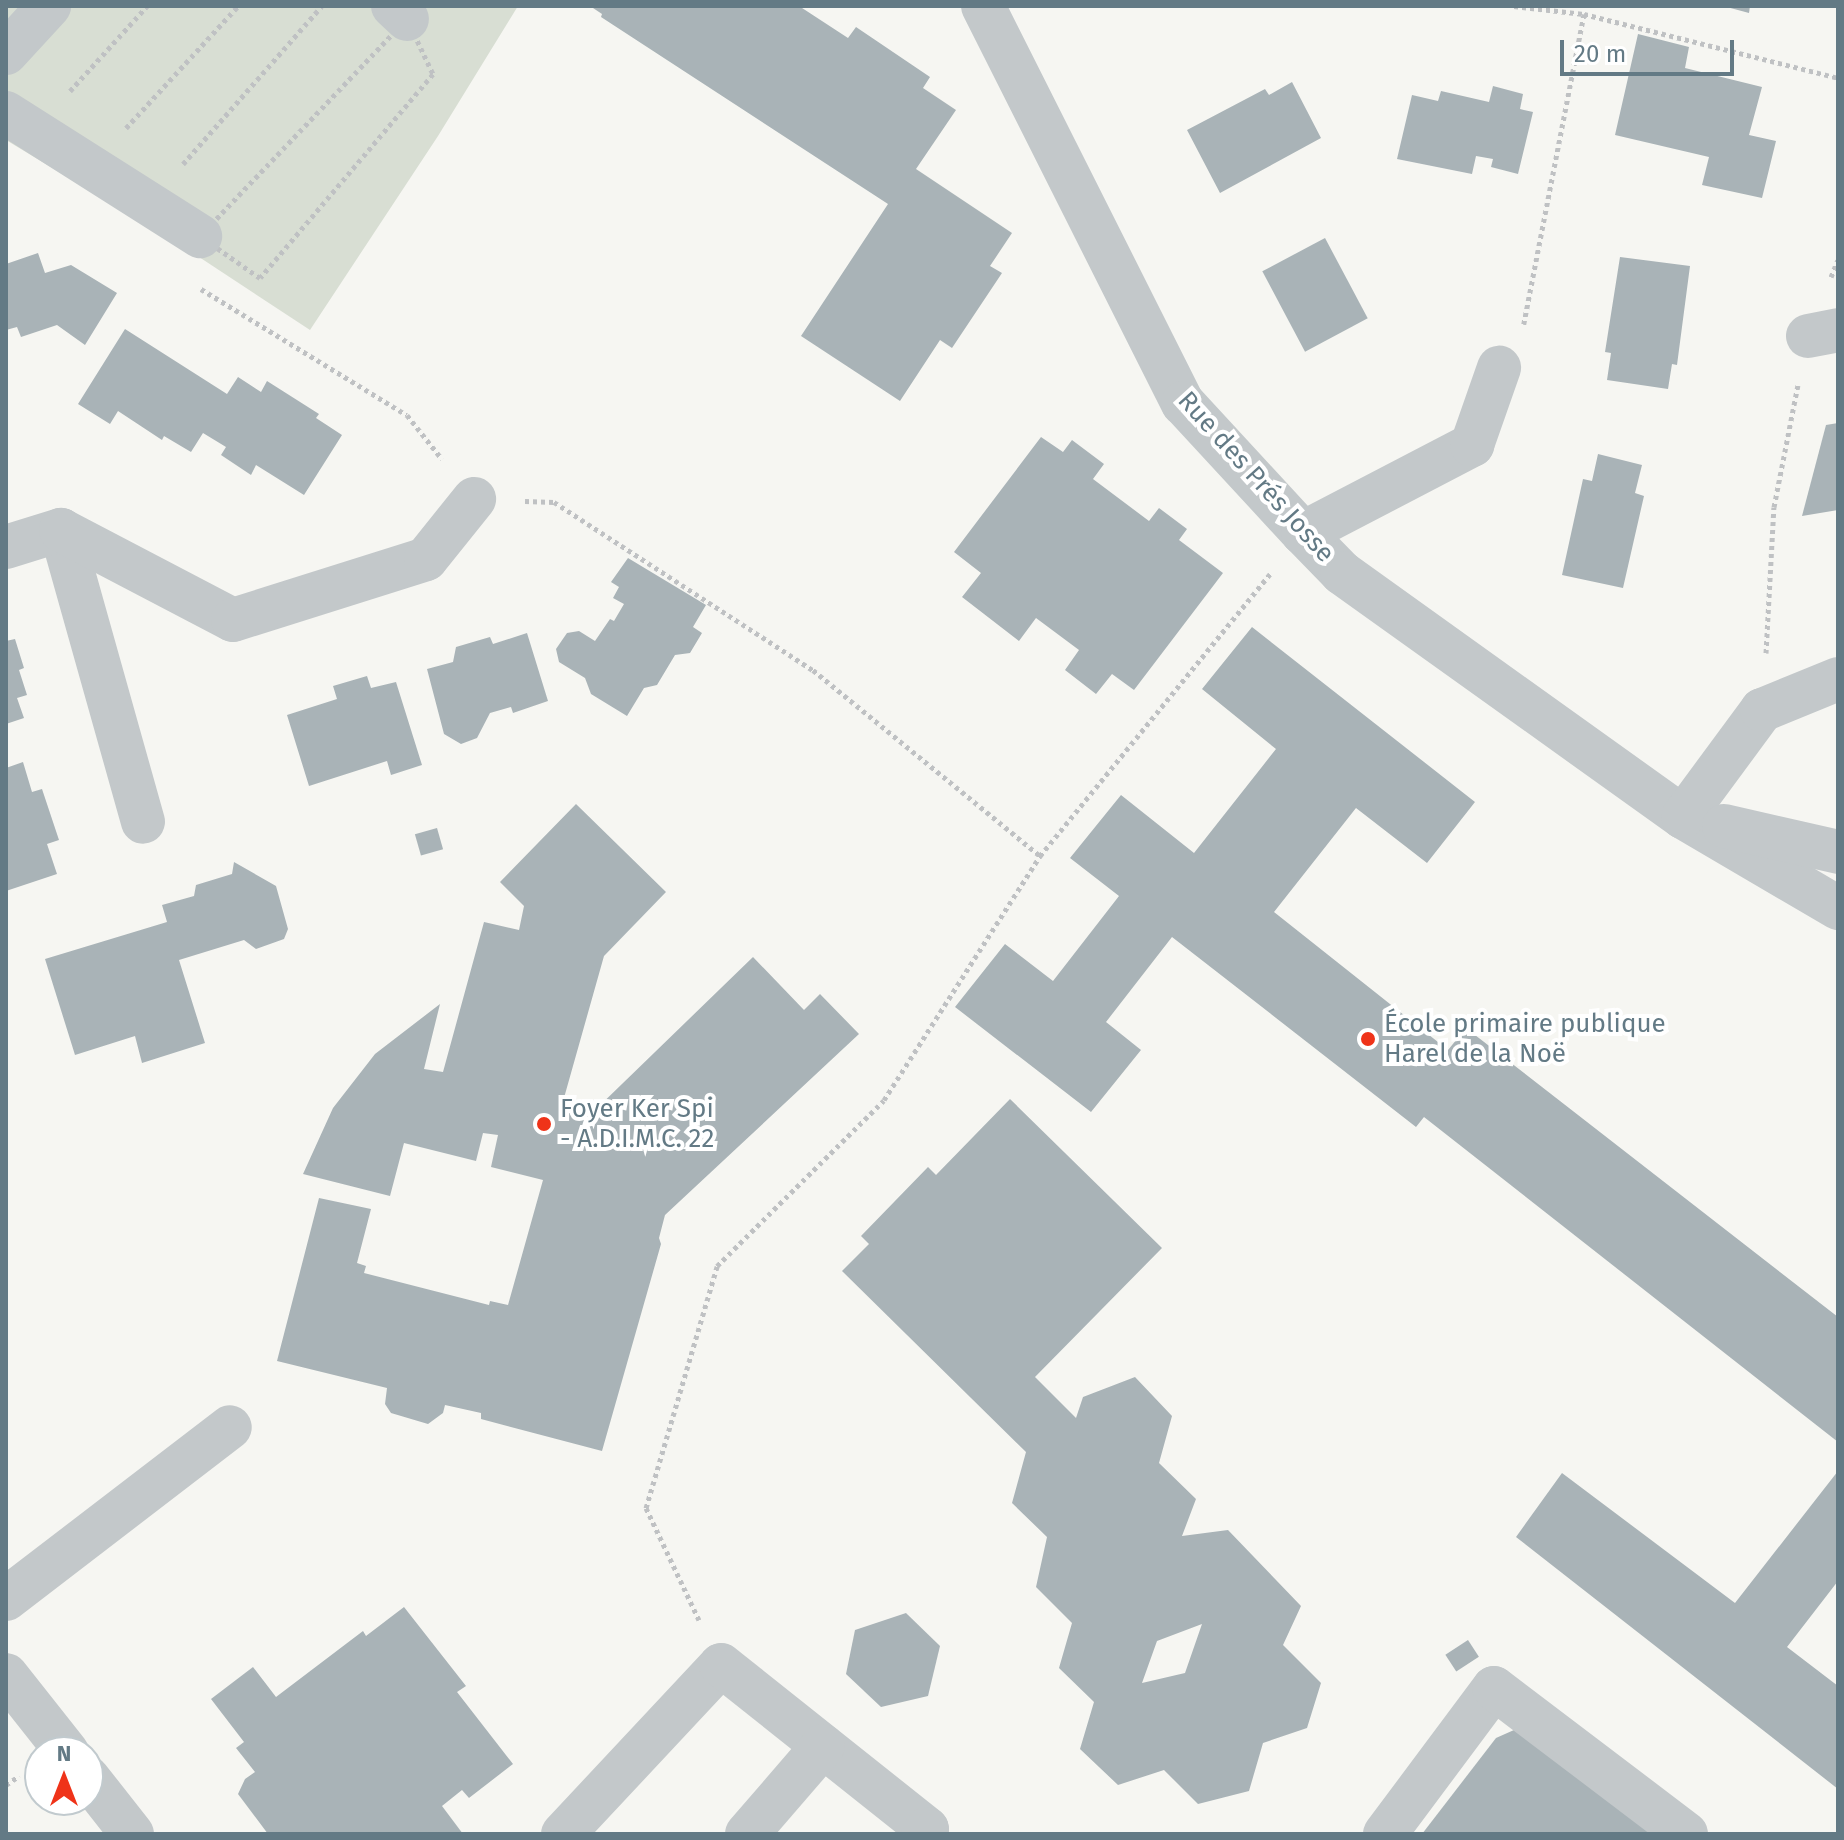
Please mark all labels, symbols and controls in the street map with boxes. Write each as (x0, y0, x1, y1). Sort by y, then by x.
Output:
scale bar (1564, 24, 1738, 74)
text: 20 m (1574, 40, 1626, 68)
street label: Rue des Prés Josse (1171, 385, 1341, 569)
place label: École primaire publique Harel de la Noë (1384, 1008, 1666, 1070)
marker: École primaire publique Harel de la Noë (1359, 1030, 1377, 1048)
place label: Foyer Ker Spi - A.D.I.M.C. 22 (560, 1093, 714, 1154)
marker: Foyer Ker Spi - A.D.I.M.C. 22 (535, 1115, 553, 1133)
north arrow (24, 1736, 104, 1816)
text: N (57, 1740, 71, 1767)

